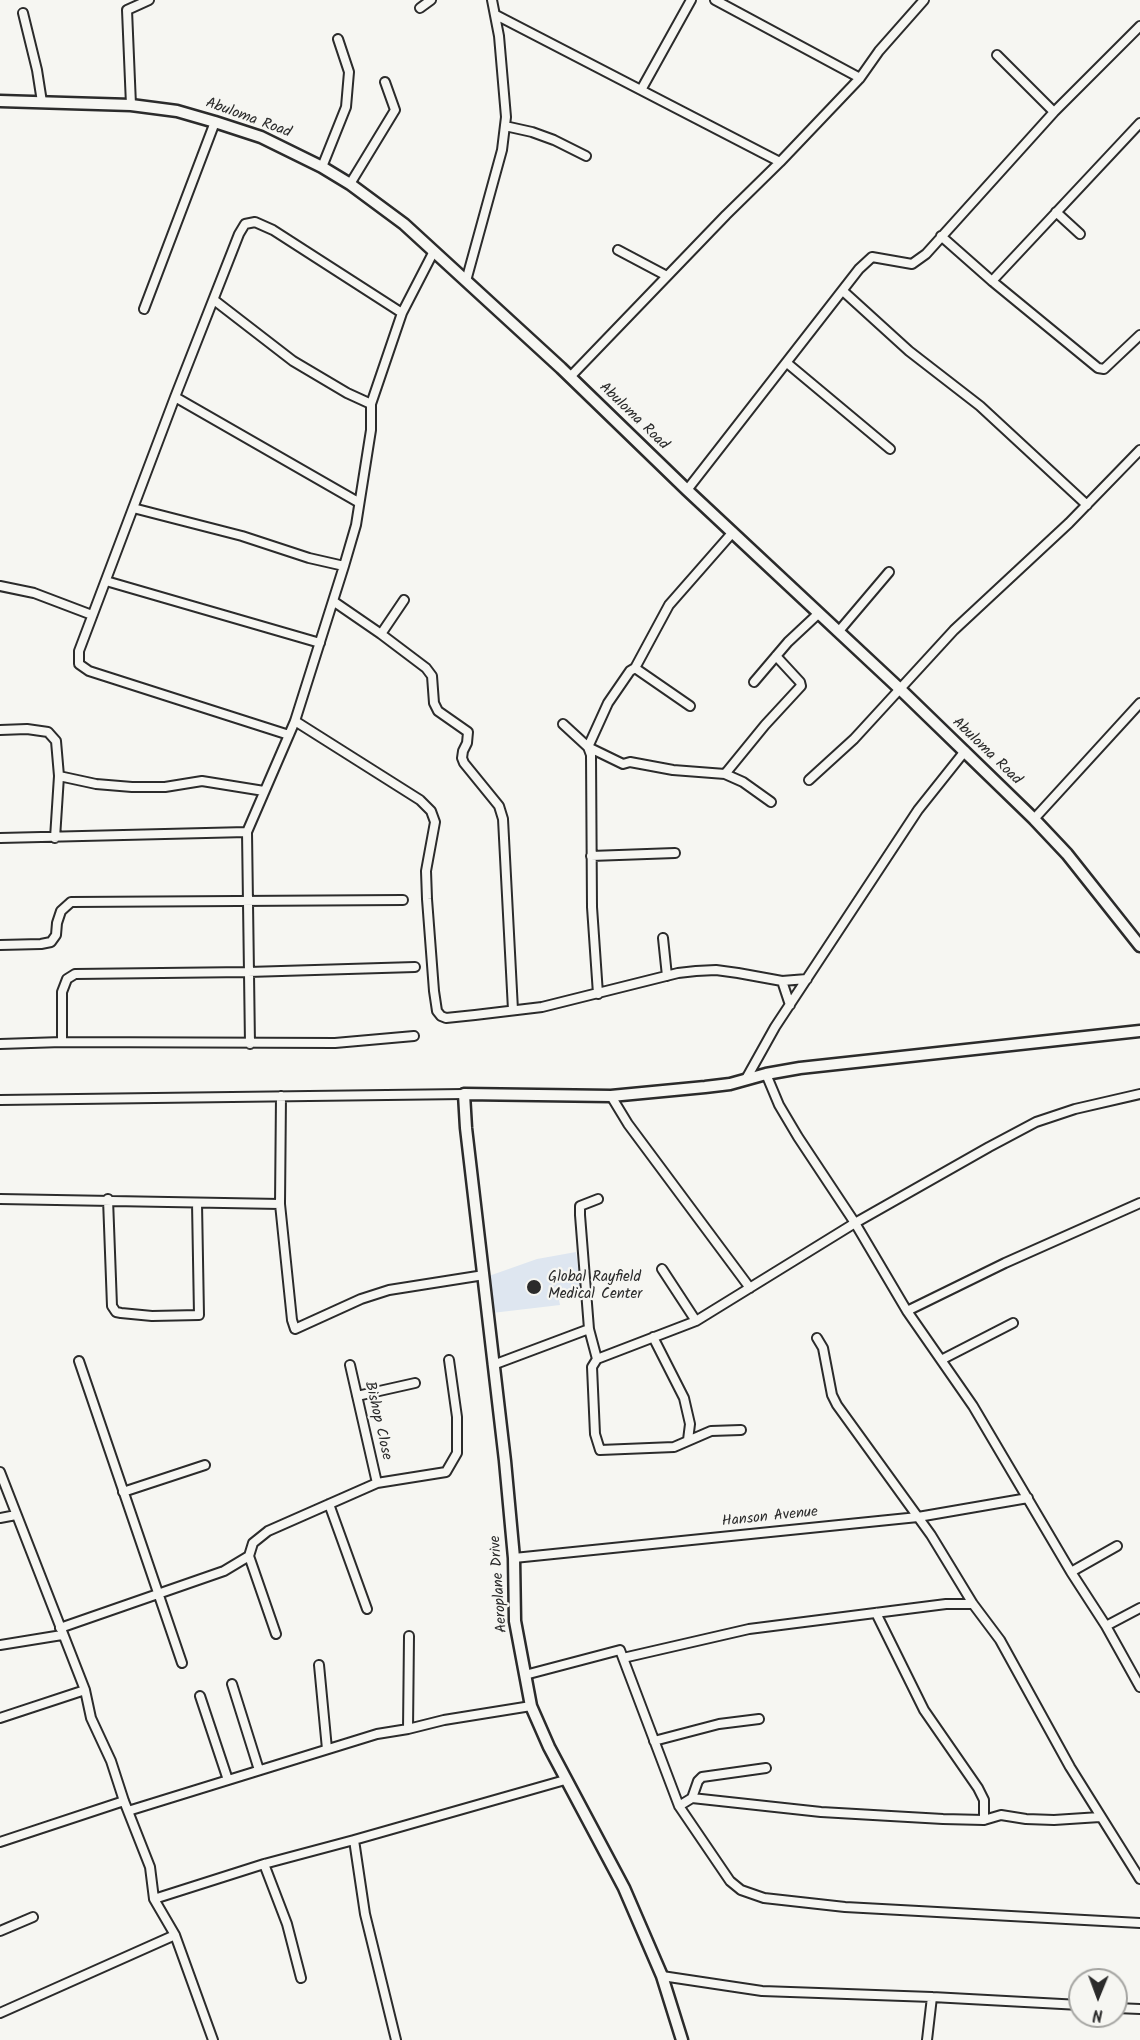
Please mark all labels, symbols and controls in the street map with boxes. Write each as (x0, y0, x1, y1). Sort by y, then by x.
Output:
street label: Abuloma Road (203, 95, 293, 143)
street label: Abuloma Road (594, 379, 672, 455)
street label: Abuloma Road (947, 714, 1025, 790)
place label: Global Rayfield Medical Center (548, 1269, 642, 1304)
marker: Global Rayfield Medical Center (525, 1278, 543, 1296)
street label: Bishop Close (359, 1380, 395, 1462)
street label: Hanson Avenue (721, 1504, 819, 1532)
street label: Aeroplane Drive (488, 1535, 512, 1633)
north arrow (1068, 1968, 1128, 2028)
text: N (1092, 2002, 1103, 2027)

